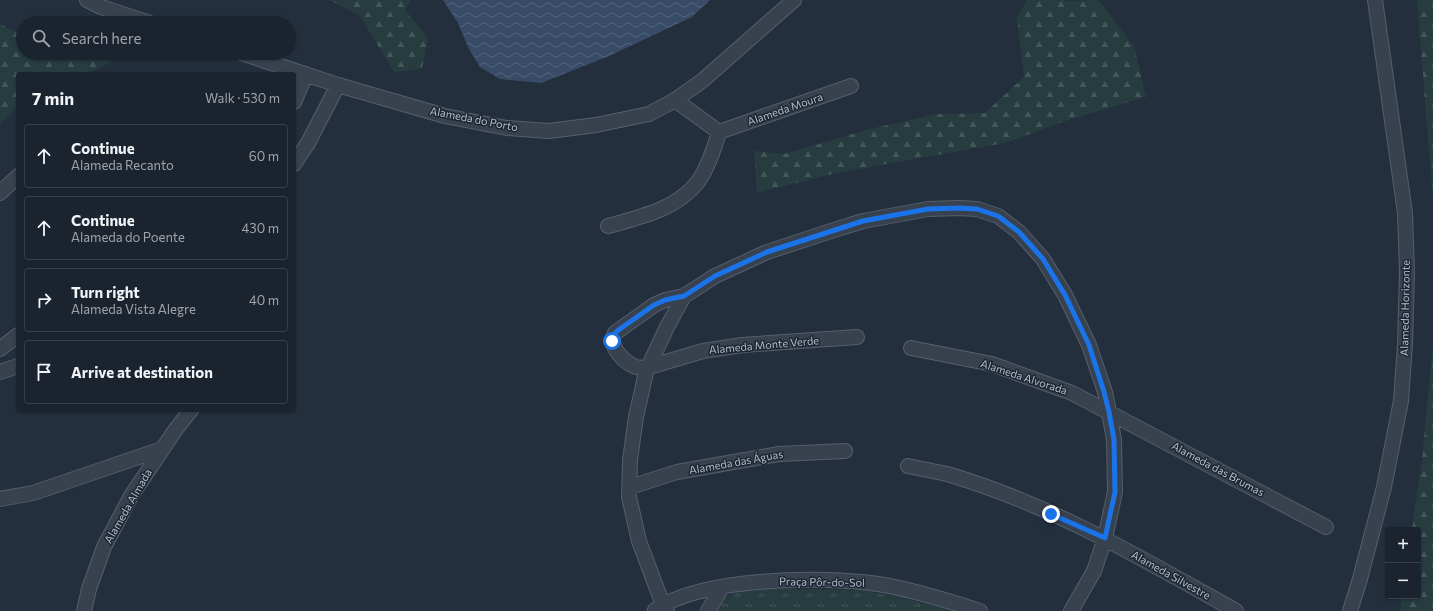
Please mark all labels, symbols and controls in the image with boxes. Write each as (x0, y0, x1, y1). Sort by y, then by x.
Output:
search box (16, 16, 296, 60)
icon: search (30, 27, 52, 49)
text: Search here (62, 29, 141, 47)
text: 7 min (32, 88, 74, 109)
text: Walk · 530 m (205, 90, 280, 106)
street label: Alameda Moura (745, 90, 824, 128)
street label: Alameda do Porto (429, 104, 520, 134)
text: Continue (71, 139, 135, 157)
icon: ahead (33, 145, 55, 167)
text: 60 m (249, 148, 279, 164)
text: Alameda Recanto (71, 157, 174, 173)
text: Continue (71, 211, 135, 229)
icon: ahead (33, 217, 55, 239)
text: 430 m (241, 220, 279, 236)
text: Alameda do Poente (71, 229, 185, 245)
street label: Alameda Horizonte (1397, 260, 1412, 356)
text: Turn right (71, 283, 140, 301)
icon: right (33, 289, 55, 311)
text: 40 m (249, 292, 279, 308)
text: Alameda Vista Alegre (71, 301, 196, 317)
route start (603, 332, 621, 350)
street label: Alameda Monte Verde (708, 333, 820, 356)
street label: Alameda Alvorada (979, 356, 1069, 397)
icon: arrive (33, 361, 55, 383)
text: Arrive at destination (71, 363, 213, 381)
street label: Alameda das Brumas (1170, 439, 1267, 498)
street label: Alameda das Águas (688, 446, 784, 476)
street label: Alameda Almada (101, 466, 154, 545)
route end (1042, 505, 1060, 523)
map controls (1385, 527, 1421, 599)
button: + (1385, 527, 1421, 563)
street label: Alameda Silvestre (1129, 547, 1213, 602)
button: − (1385, 563, 1421, 599)
street label: Praça Pôr-do-Sol (779, 574, 865, 589)

